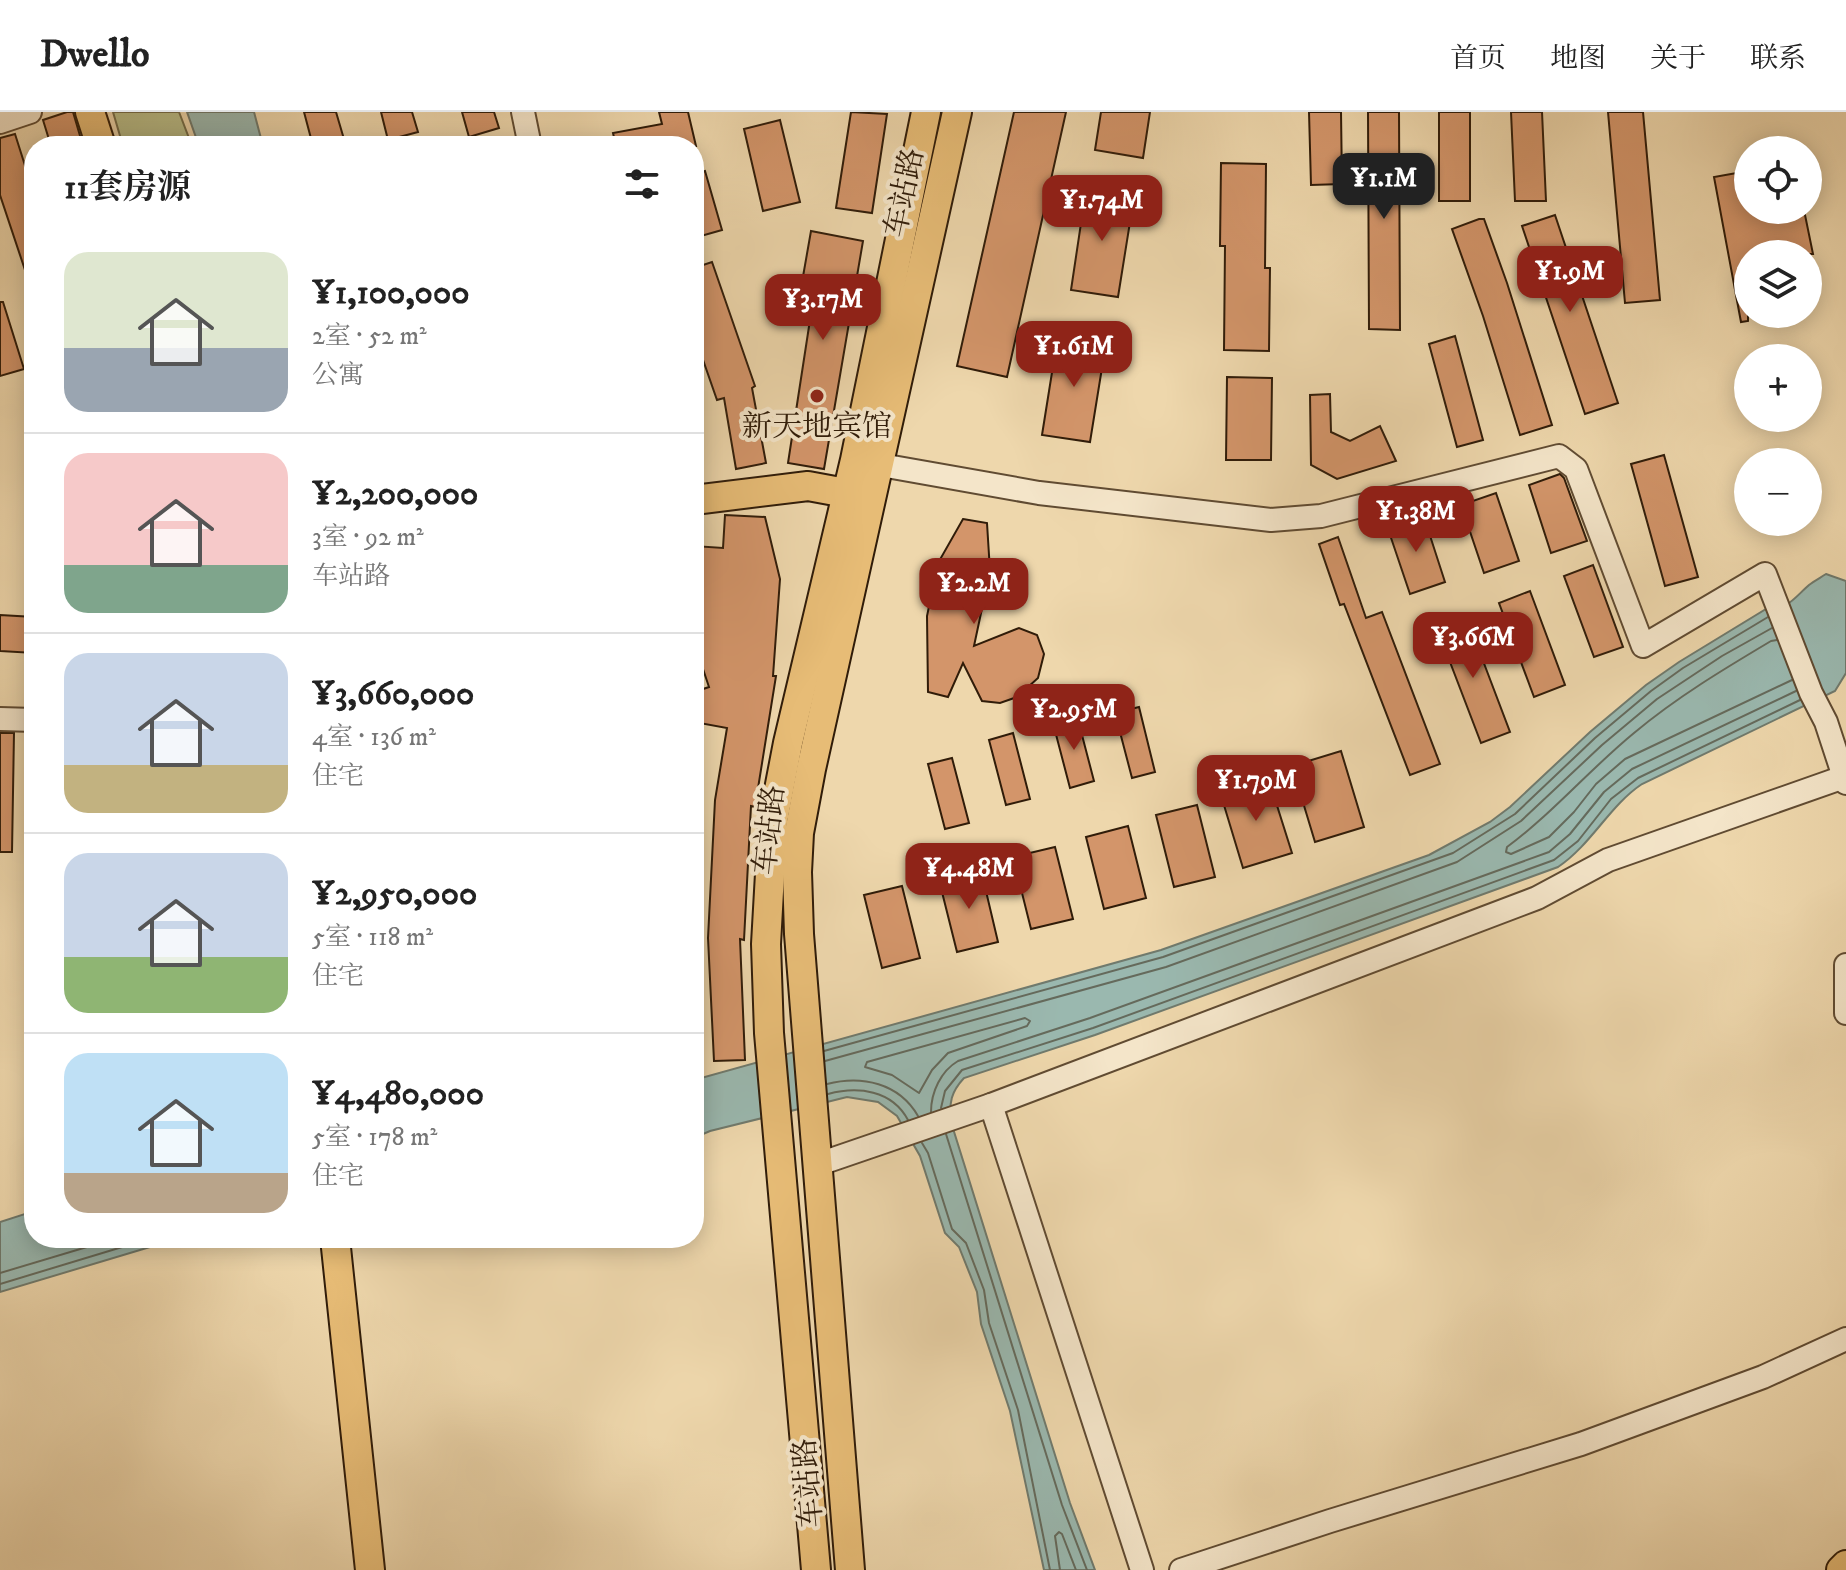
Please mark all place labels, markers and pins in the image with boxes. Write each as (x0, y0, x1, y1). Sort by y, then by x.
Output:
pin: ¥1.1M (1328, 153, 1440, 221)
pin: ¥1.74M (1037, 175, 1167, 243)
pin: ¥1.9M (1514, 246, 1626, 314)
pin: ¥3.17M (758, 274, 888, 342)
pin: ¥1.61M (1009, 321, 1139, 389)
marker: 新天地宾馆 (808, 387, 826, 405)
place label: 新天地宾馆 (742, 409, 892, 446)
pin: ¥1.38M (1351, 486, 1481, 554)
pin: ¥2.2M (918, 558, 1030, 626)
pin: ¥3.66M (1408, 612, 1538, 680)
pin: ¥2.95M (1009, 684, 1139, 752)
pin: ¥1.79M (1191, 755, 1321, 823)
pin: ¥4.48M (904, 843, 1034, 911)

